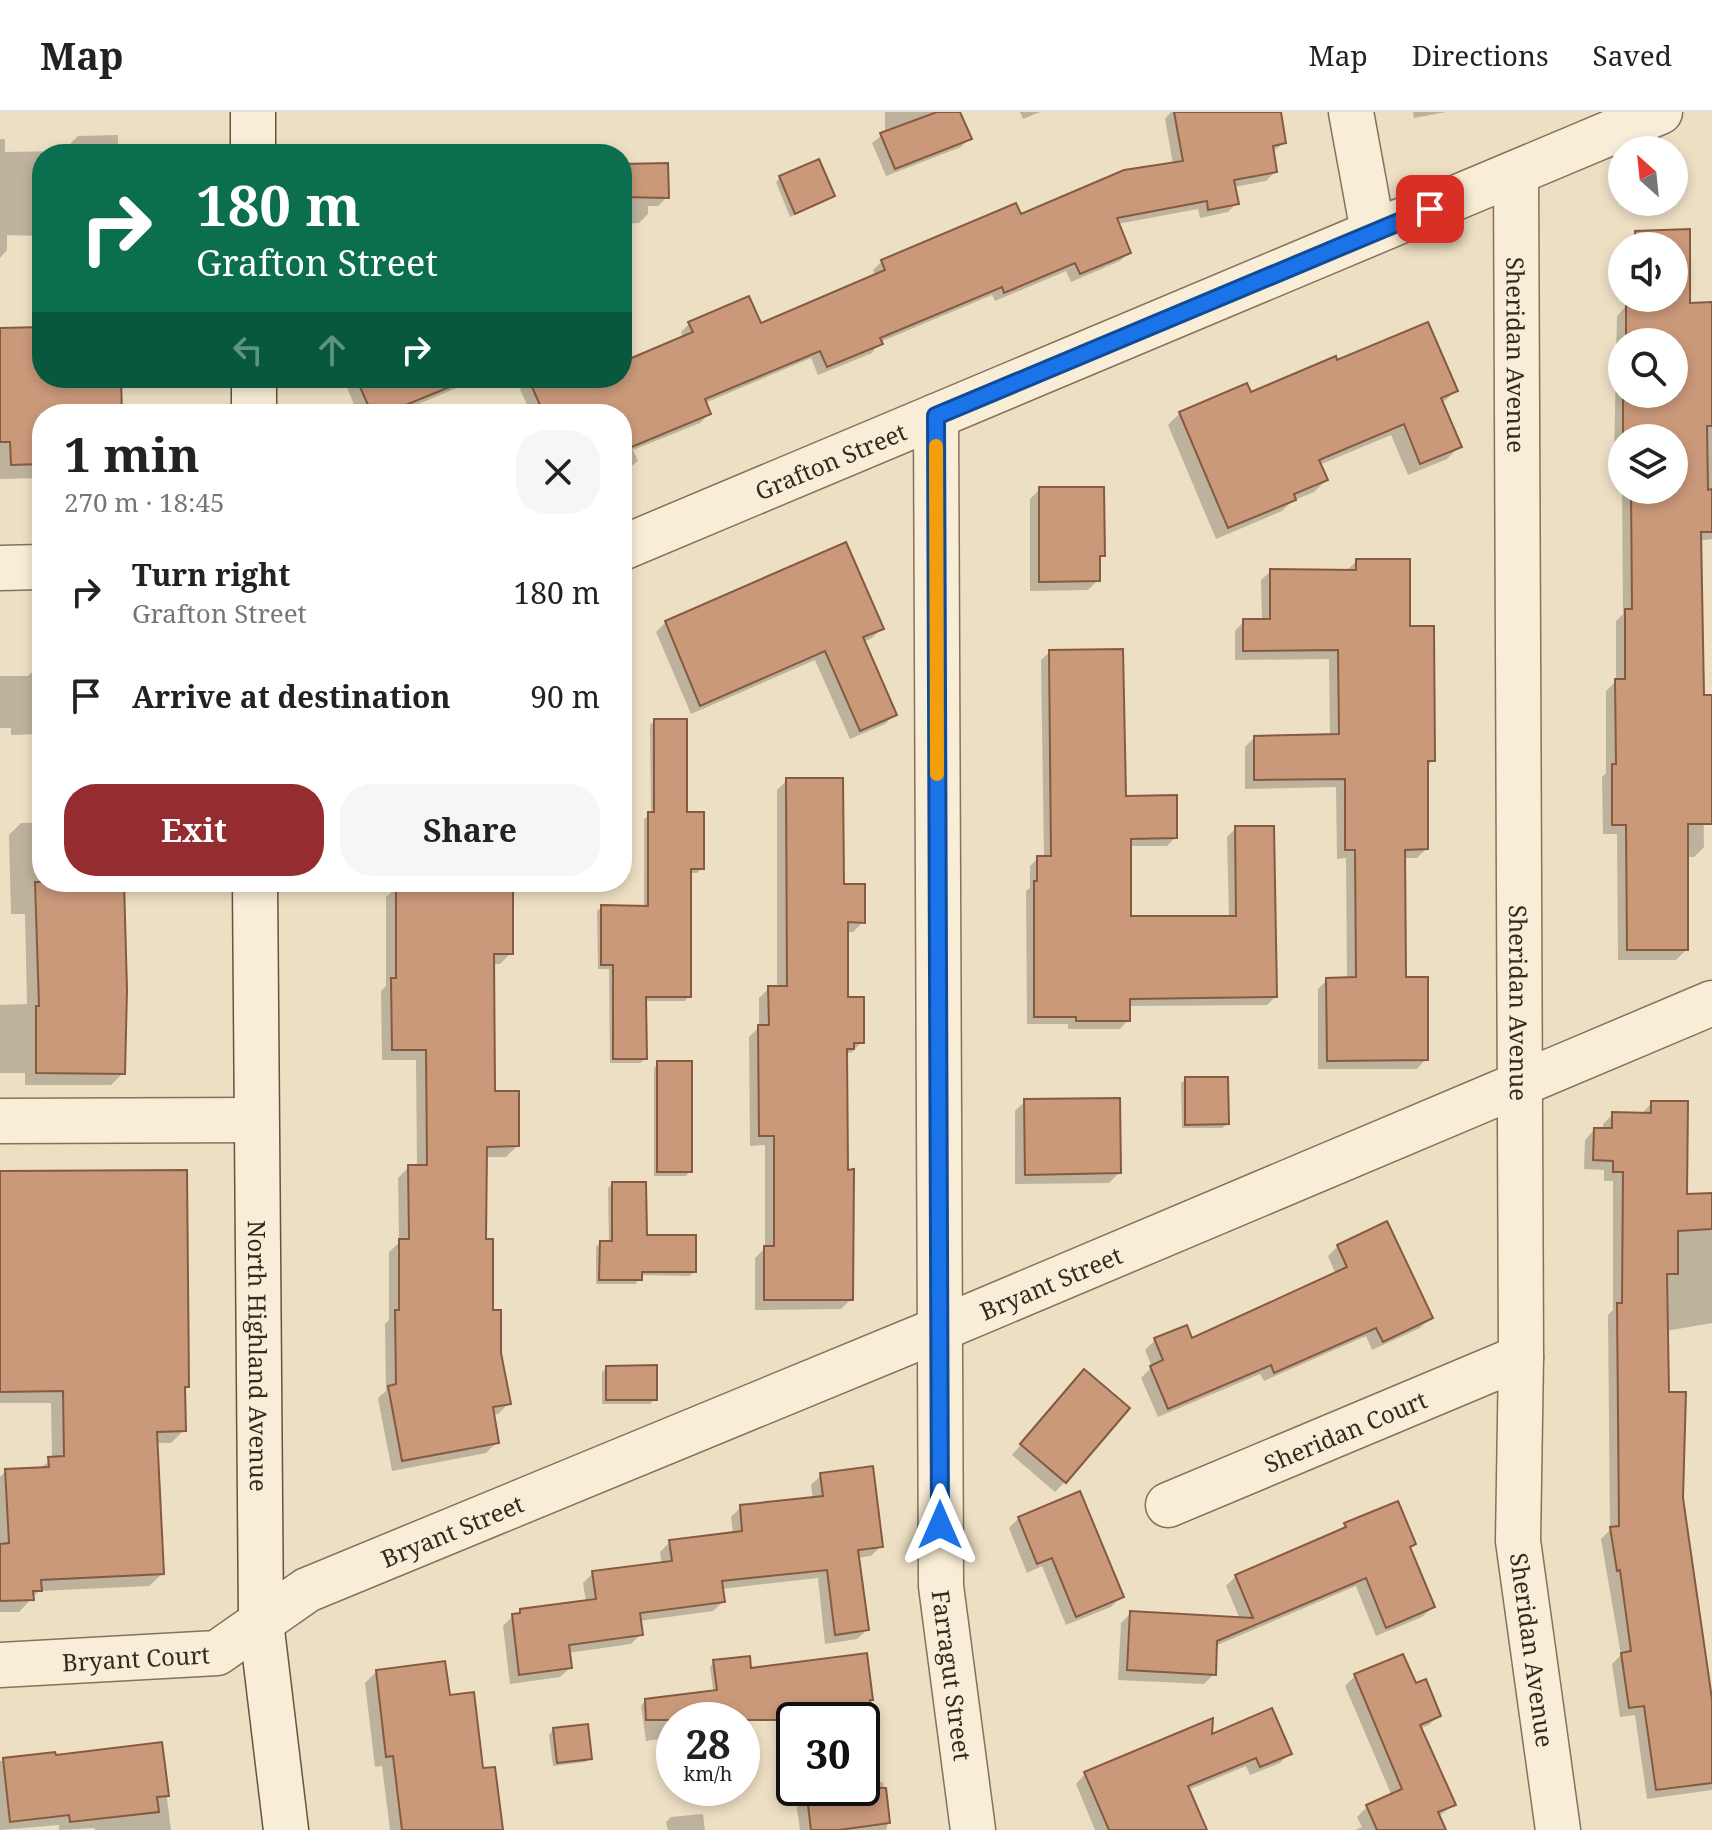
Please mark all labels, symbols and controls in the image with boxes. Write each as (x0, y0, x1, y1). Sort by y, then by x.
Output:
text: Map (40, 29, 124, 81)
text: Map (1308, 36, 1368, 74)
text: Directions (1412, 36, 1549, 74)
text: Saved (1593, 36, 1672, 74)
north arrow (1608, 136, 1688, 216)
map controls (1608, 136, 1688, 504)
text: 180 m (196, 166, 361, 242)
pin (1396, 175, 1464, 243)
icon: right (64, 176, 168, 280)
icon: arrive (1408, 187, 1452, 231)
button: sound (1608, 232, 1688, 312)
text: Grafton Street (196, 238, 438, 287)
street label: Sheridan Avenue (1500, 257, 1534, 453)
icon: left (226, 328, 270, 372)
icon: ahead (310, 328, 354, 372)
icon: right (394, 328, 438, 372)
button: search (1608, 328, 1688, 408)
street label: Grafton Street (750, 414, 911, 507)
text: 1 min (64, 421, 200, 486)
button: layers (1608, 424, 1688, 504)
button: close (516, 430, 600, 514)
text: 270 m · 18:45 (64, 484, 225, 520)
text: Turn right (132, 554, 290, 595)
icon: right (64, 570, 108, 614)
text: 180 m (514, 572, 600, 613)
text: Grafton Street (132, 595, 307, 631)
icon: arrive (64, 674, 108, 718)
text: Arrive at destination (132, 676, 451, 717)
text: 90 m (530, 676, 600, 717)
button: Exit (64, 784, 324, 876)
button: Share (340, 784, 600, 876)
street label: Sheridan Avenue (1503, 905, 1536, 1101)
street label: North Highland Avenue (241, 1220, 276, 1492)
street label: Bryant Street (975, 1238, 1127, 1327)
street label: Sheridan Court (1259, 1382, 1432, 1480)
position arrow (898, 1483, 982, 1567)
street label: Bryant Street (376, 1486, 528, 1574)
street label: Sheridan Avenue (1503, 1551, 1563, 1749)
street label: Farragut Street (925, 1588, 980, 1763)
street label: Bryant Court (61, 1637, 211, 1678)
speed limit sign: 30 (776, 1702, 880, 1806)
text: 28 (685, 1716, 731, 1771)
text: km/h (683, 1760, 733, 1787)

